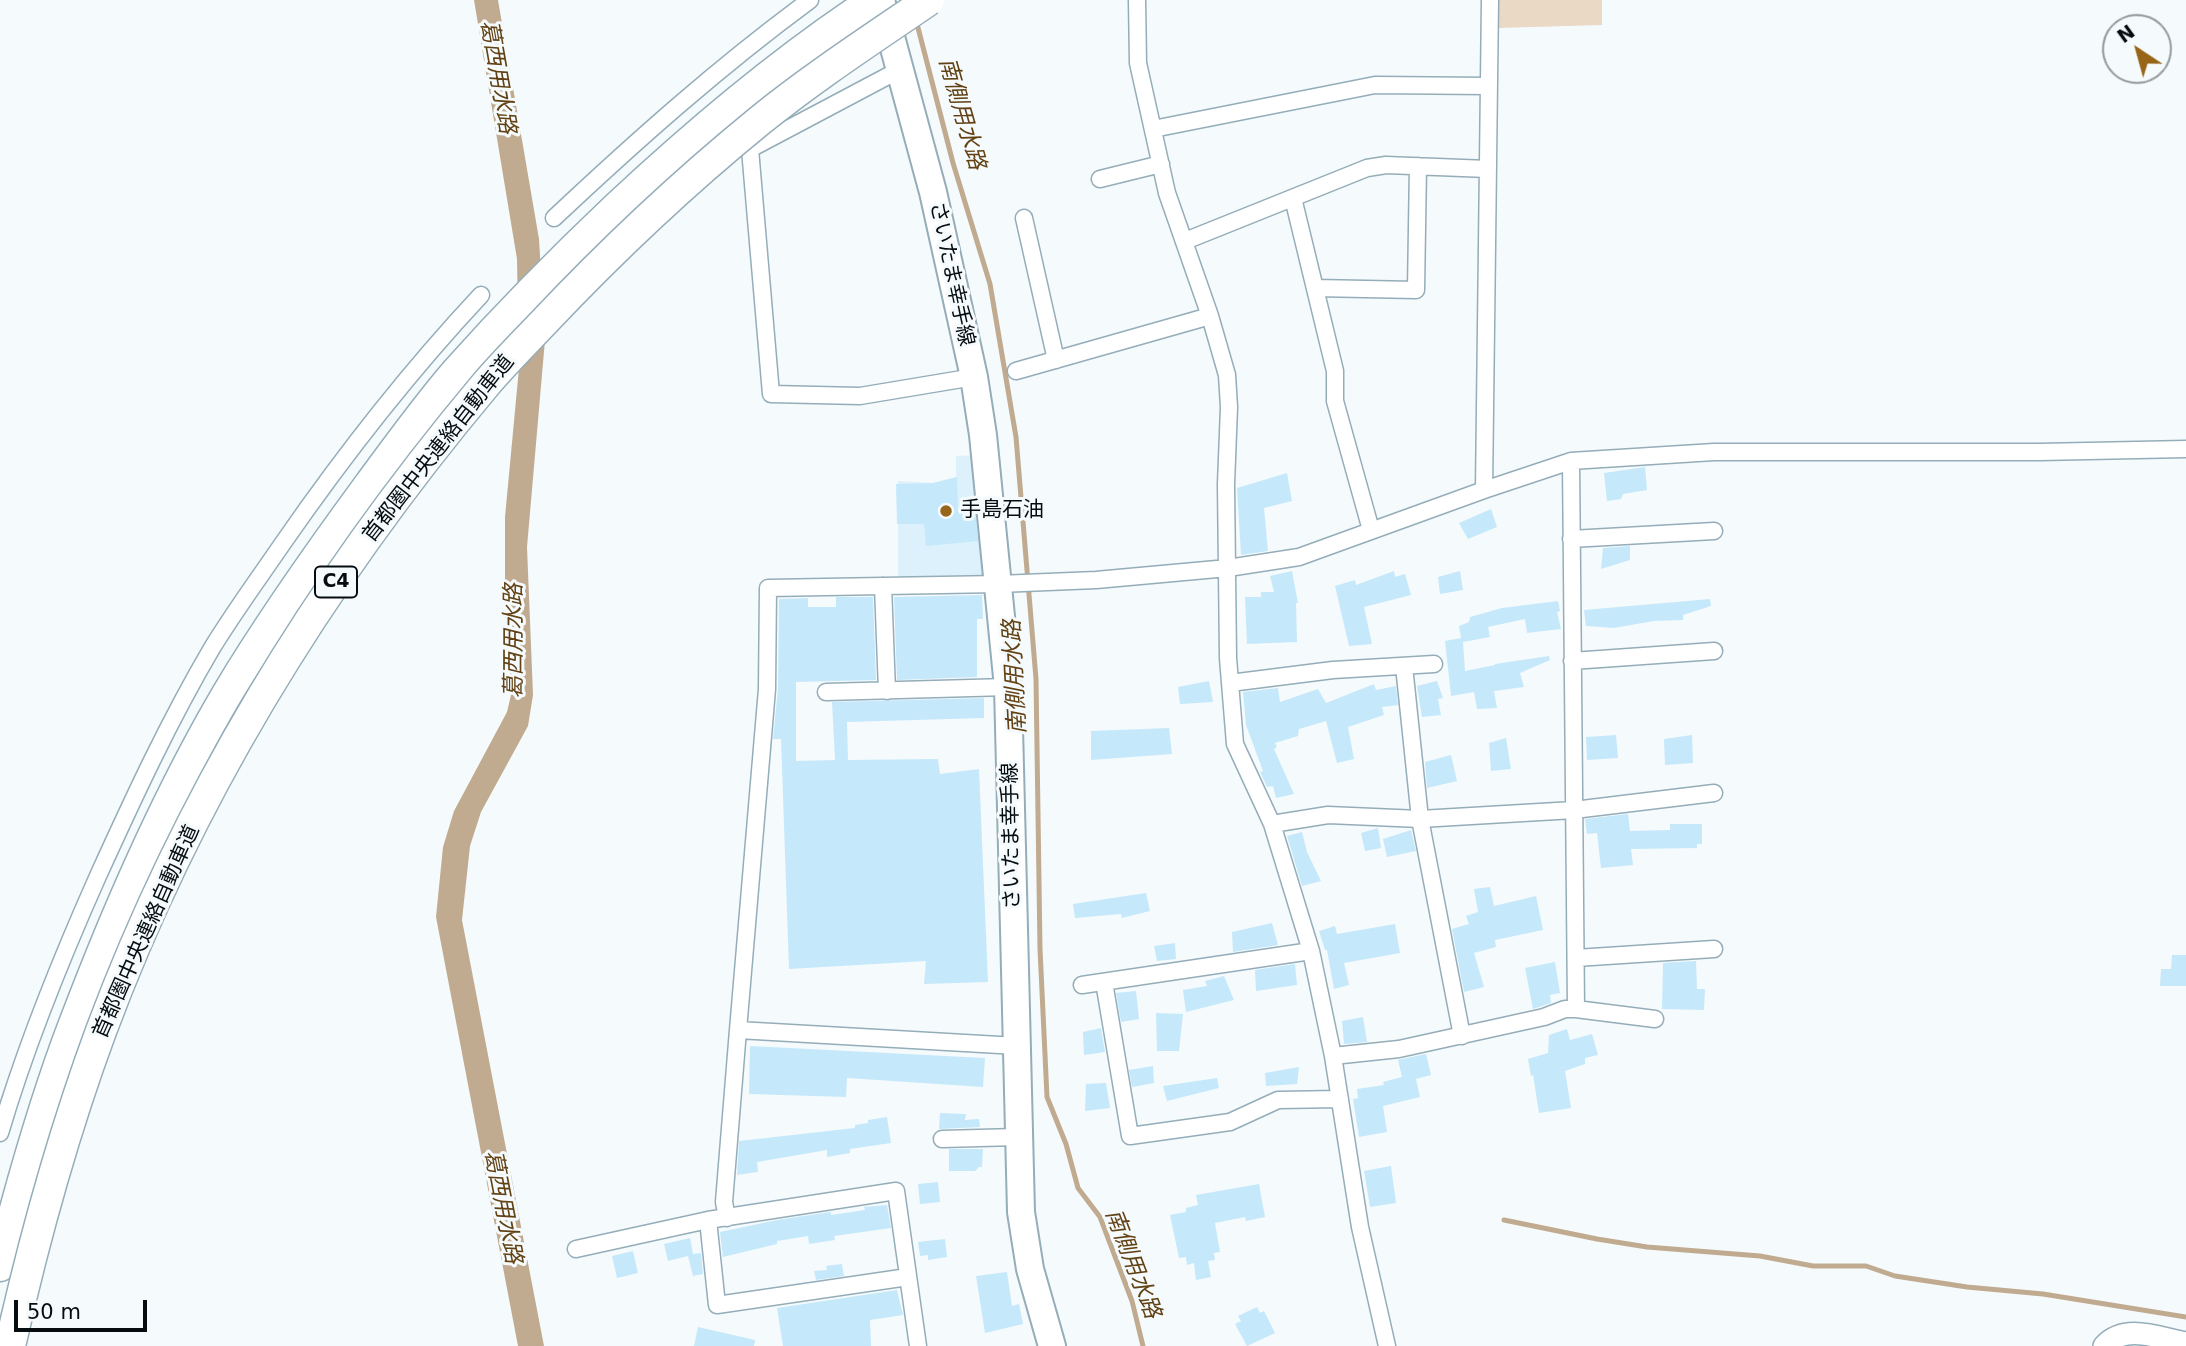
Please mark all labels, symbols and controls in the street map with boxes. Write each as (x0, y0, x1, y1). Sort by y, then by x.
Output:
north arrow (2102, 14, 2172, 84)
water label: 葛西用水路 (473, 18, 521, 136)
text: N (2113, 20, 2139, 47)
water label: 南側用水路 (932, 55, 990, 173)
street label: さいたま幸手線 (923, 199, 979, 349)
street label: 首都圏中央連絡自動車道 (358, 350, 520, 548)
place label: 手島石油 (960, 498, 1044, 524)
marker: 手島石油 (938, 503, 954, 519)
road number: C4 (315, 566, 357, 597)
water label: 葛西用水路 (501, 584, 529, 698)
water label: 南側用水路 (999, 619, 1033, 735)
street label: さいたま幸手線 (998, 762, 1026, 910)
street label: 首都圏中央連絡自動車道 (89, 821, 205, 1043)
water label: 葛西用水路 (477, 1148, 527, 1266)
water label: 南側用水路 (1099, 1205, 1165, 1323)
scale bar (18, 1286, 150, 1330)
text: 50 m (27, 1300, 81, 1324)

